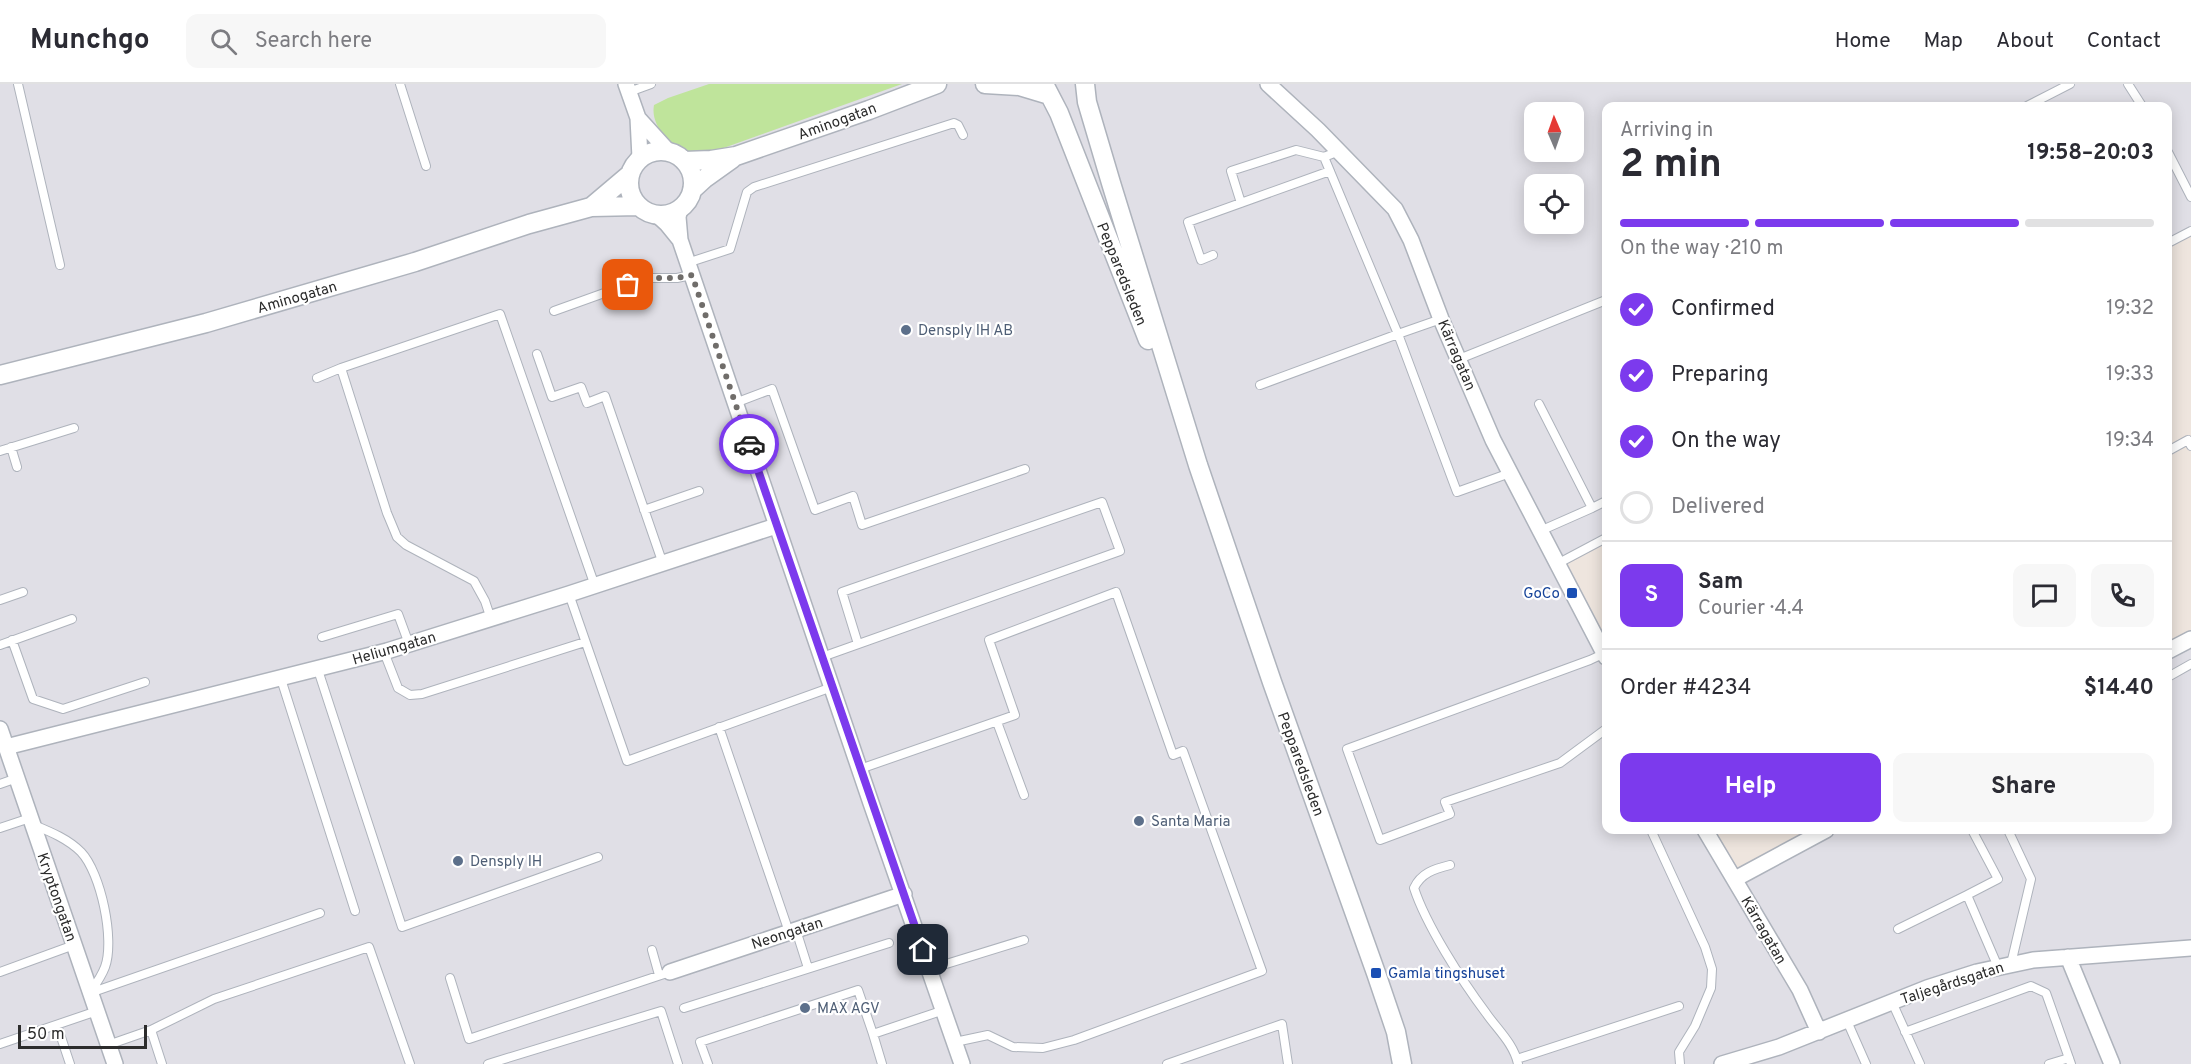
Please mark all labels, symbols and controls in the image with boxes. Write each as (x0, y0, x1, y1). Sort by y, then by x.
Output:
search box (186, 14, 606, 68)
text: Munchgo (30, 23, 150, 59)
icon: search (207, 25, 240, 58)
text: Search here (255, 28, 372, 55)
text: Home (1835, 28, 1891, 55)
text: Map (1924, 28, 1963, 55)
text: About (1996, 28, 2054, 55)
text: Contact (2087, 28, 2161, 55)
street label: Aminogatan (796, 99, 879, 145)
north arrow (1524, 102, 1584, 162)
map controls (1524, 102, 1584, 234)
text: Arriving in (1620, 118, 1713, 144)
text: 19:58–20:03 (2027, 140, 2154, 167)
text: 2 min (1620, 142, 1722, 191)
button: locate (1524, 174, 1584, 234)
street label: Pepparedsleden (1091, 220, 1150, 329)
text: On the way · 210 m (1620, 236, 1784, 262)
pin (602, 259, 653, 310)
icon: bag (611, 268, 644, 301)
street label: Aminogatan (255, 278, 340, 319)
icon: check (1620, 293, 1653, 326)
text: Confirmed (1671, 296, 1775, 323)
text: 19:32 (2106, 296, 2154, 322)
street label: Kärragatan (1432, 317, 1479, 394)
place label: Densply IH AB (918, 322, 1013, 341)
marker: Densply IH AB (899, 323, 913, 337)
icon: check (1620, 359, 1653, 392)
text: Preparing (1671, 362, 1769, 389)
text: 19:33 (2106, 362, 2154, 388)
courier (719, 414, 779, 474)
icon: check (1620, 425, 1653, 458)
icon: car (733, 428, 766, 461)
text: On the way (1671, 428, 1781, 455)
text: 19:34 (2106, 428, 2154, 454)
text: Delivered (1671, 494, 1765, 521)
button: chat (2013, 564, 2076, 627)
button: phone (2091, 564, 2154, 627)
text: Sam (1698, 569, 1743, 596)
text: S (1645, 582, 1658, 609)
place label: GoCo (1523, 585, 1560, 604)
marker: GoCo (1565, 586, 1579, 600)
text: Courier · 4.4 (1698, 596, 1804, 622)
street label: Heliumgatan (350, 628, 438, 670)
text: Order #4234 (1620, 675, 1751, 702)
text: $14.40 (2084, 675, 2154, 702)
street label: Pepparedsleden (1272, 710, 1327, 819)
button: Help (1620, 753, 1881, 822)
button: Share (1893, 753, 2154, 822)
place label: Santa Maria (1151, 813, 1230, 832)
marker: Santa Maria (1132, 814, 1146, 828)
street label: Kryptongatan (31, 850, 80, 945)
place label: Densply IH (470, 853, 542, 872)
marker: Densply IH (451, 854, 465, 868)
street label: Kärragatan (1736, 893, 1790, 968)
street label: Neongatan (749, 914, 826, 955)
pin (897, 924, 948, 975)
icon: home (906, 933, 939, 966)
street label: Taljegårdsgatan (1898, 959, 2007, 1010)
place label: Gamla tingshuset (1388, 965, 1505, 984)
marker: Gamla tingshuset (1369, 966, 1383, 980)
place label: MAX AGV (817, 1000, 880, 1019)
marker: MAX AGV (798, 1001, 812, 1015)
scale bar (18, 1022, 147, 1050)
text: 50 m (27, 1025, 65, 1045)

